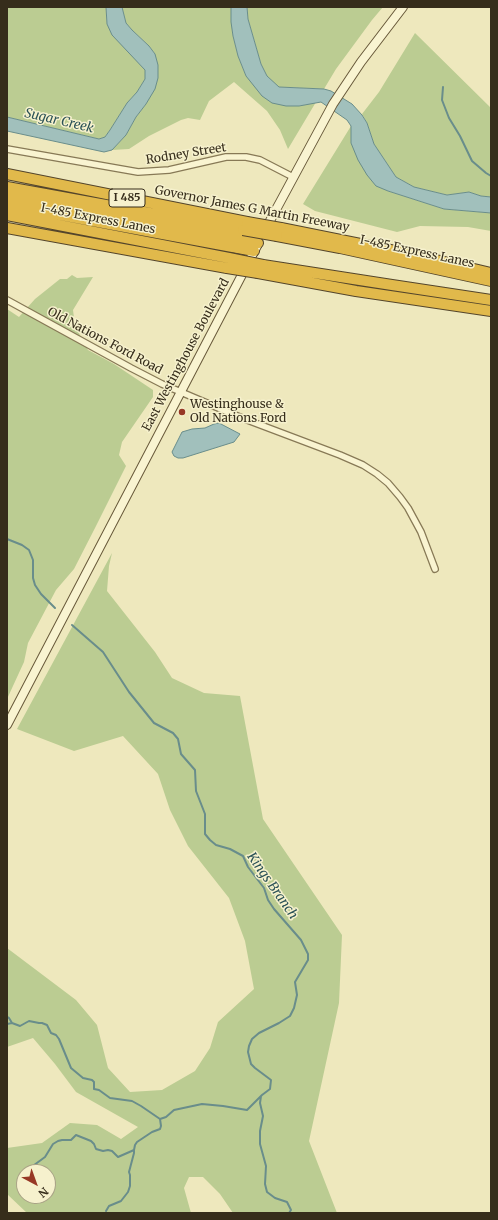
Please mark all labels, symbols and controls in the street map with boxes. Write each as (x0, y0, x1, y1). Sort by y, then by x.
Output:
water label: Sugar Creek (23, 106, 95, 136)
street label: Rodney Street (145, 141, 227, 167)
street label: Governor James G Martin Freeway (153, 183, 351, 235)
road number: I 485 (109, 189, 145, 207)
street label: I-485 Express Lanes (39, 201, 157, 237)
street label: I-485 Express Lanes (359, 233, 475, 271)
street label: East Westinghouse Boulevard (140, 276, 232, 434)
street label: Old Nations Ford Road (45, 305, 165, 377)
place label: Westinghouse & Old Nations Ford (190, 398, 286, 426)
marker: Westinghouse & Old Nations Ford (177, 407, 187, 417)
water label: Kings Branch (243, 850, 301, 922)
north arrow (16, 1164, 56, 1204)
text: N (35, 1184, 51, 1200)

